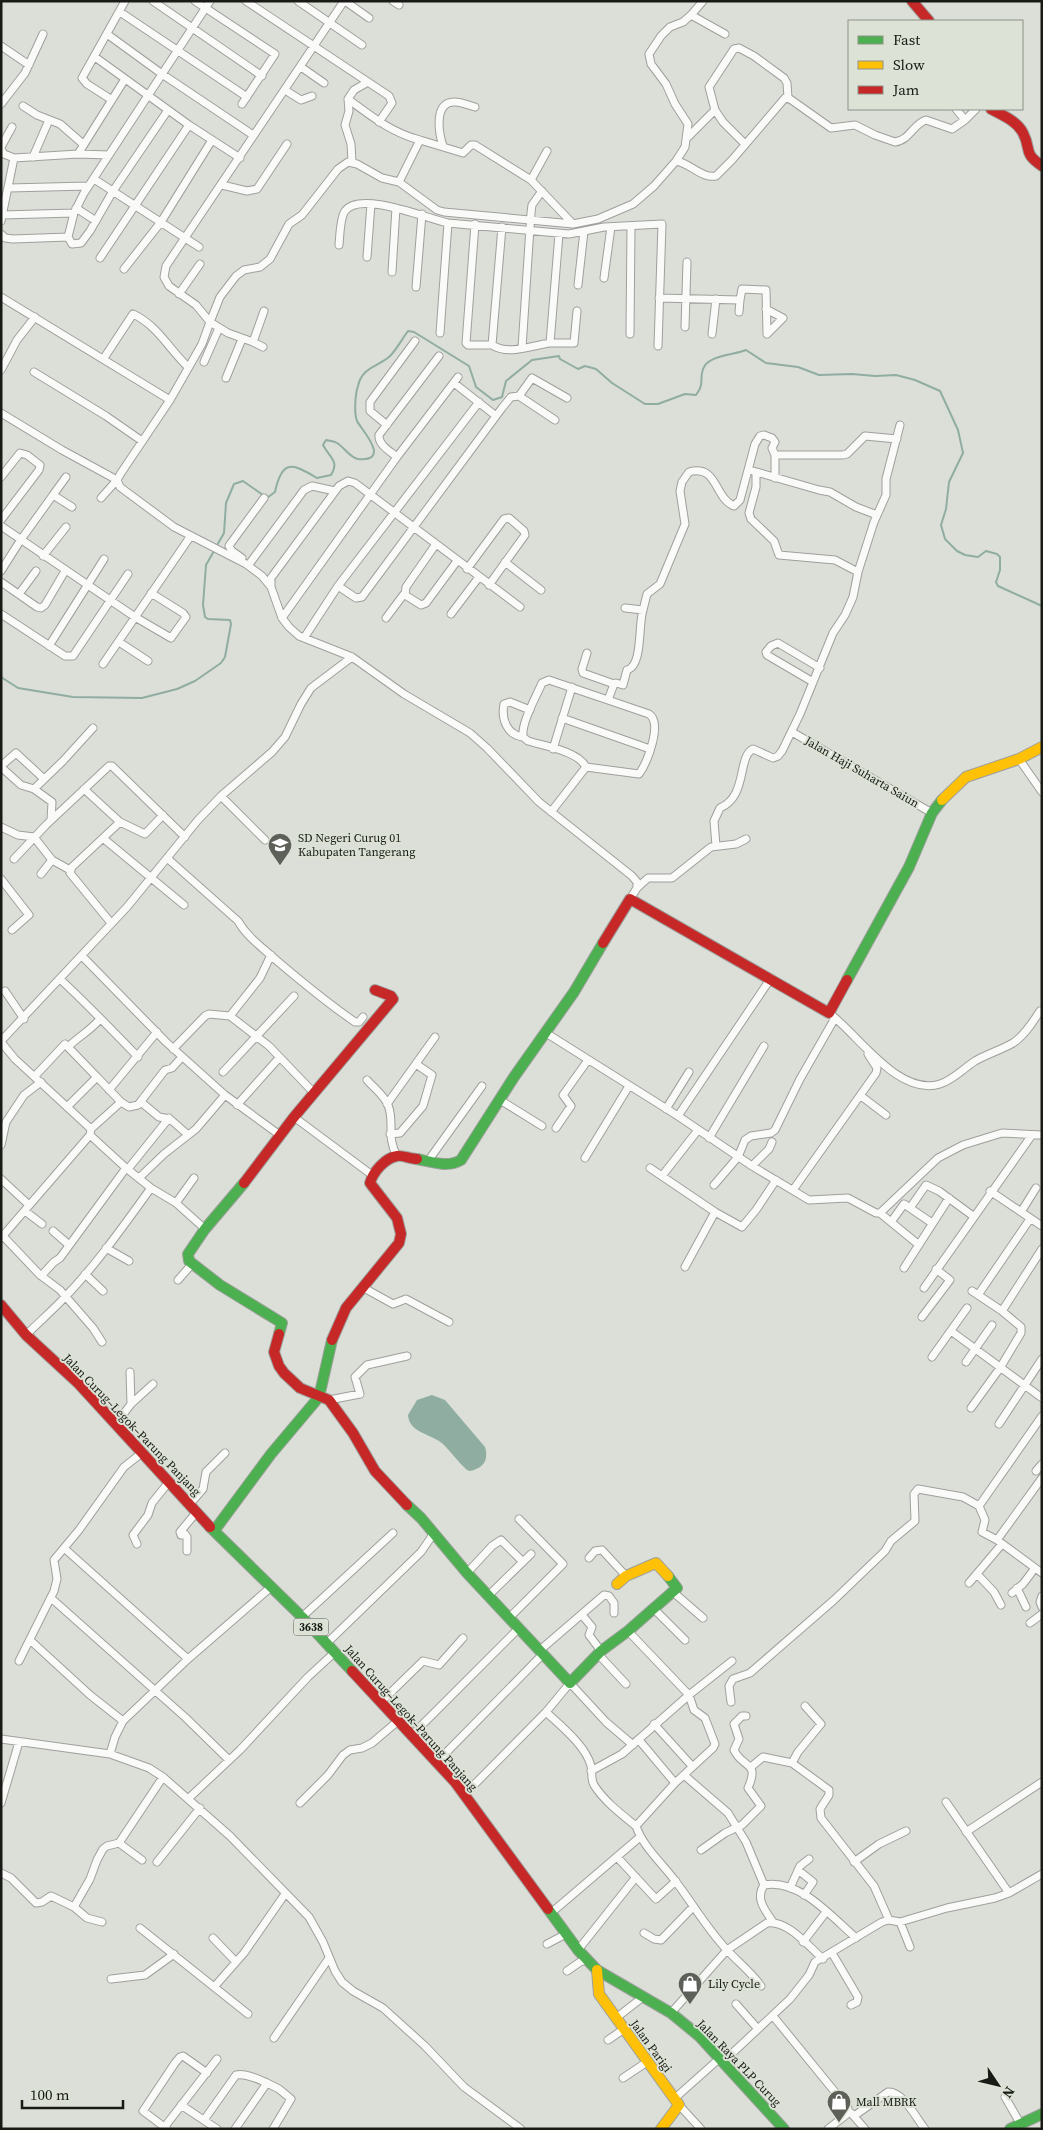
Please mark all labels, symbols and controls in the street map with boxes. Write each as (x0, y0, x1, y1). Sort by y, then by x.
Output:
legend (848, 20, 1023, 110)
text: Fast (893, 29, 920, 50)
text: Slow (893, 54, 925, 75)
text: Jam (892, 79, 920, 100)
street label: Jalan Haji Suharta Saiun (801, 732, 922, 811)
place label: SD Negeri Curug 01 Kabupaten Tangerang (298, 830, 415, 860)
school or university icon: SD Negeri Curug 01 Kabupaten Tangerang (267, 832, 293, 866)
street label: Jalan Curug–Legok–Parung Panjang (59, 1350, 204, 1499)
road number: 3638 (294, 1618, 328, 1635)
street label: Jalan Curug–Legok–Parung Panjang (340, 1641, 481, 1795)
shop icon: Lily Cycle (677, 1971, 703, 2005)
place label: Lily Cycle (708, 1976, 760, 1992)
street label: Jalan Raya PLP Curug (693, 2015, 785, 2110)
street label: Jalan Parigi (626, 2016, 676, 2076)
north arrow (973, 2060, 1023, 2110)
scale bar (22, 2078, 124, 2110)
text: N (998, 2083, 1020, 2102)
text: 100 m (30, 2084, 70, 2105)
shop icon: Mall MBRK (826, 2089, 852, 2123)
place label: Mall MBRK (856, 2094, 917, 2110)

